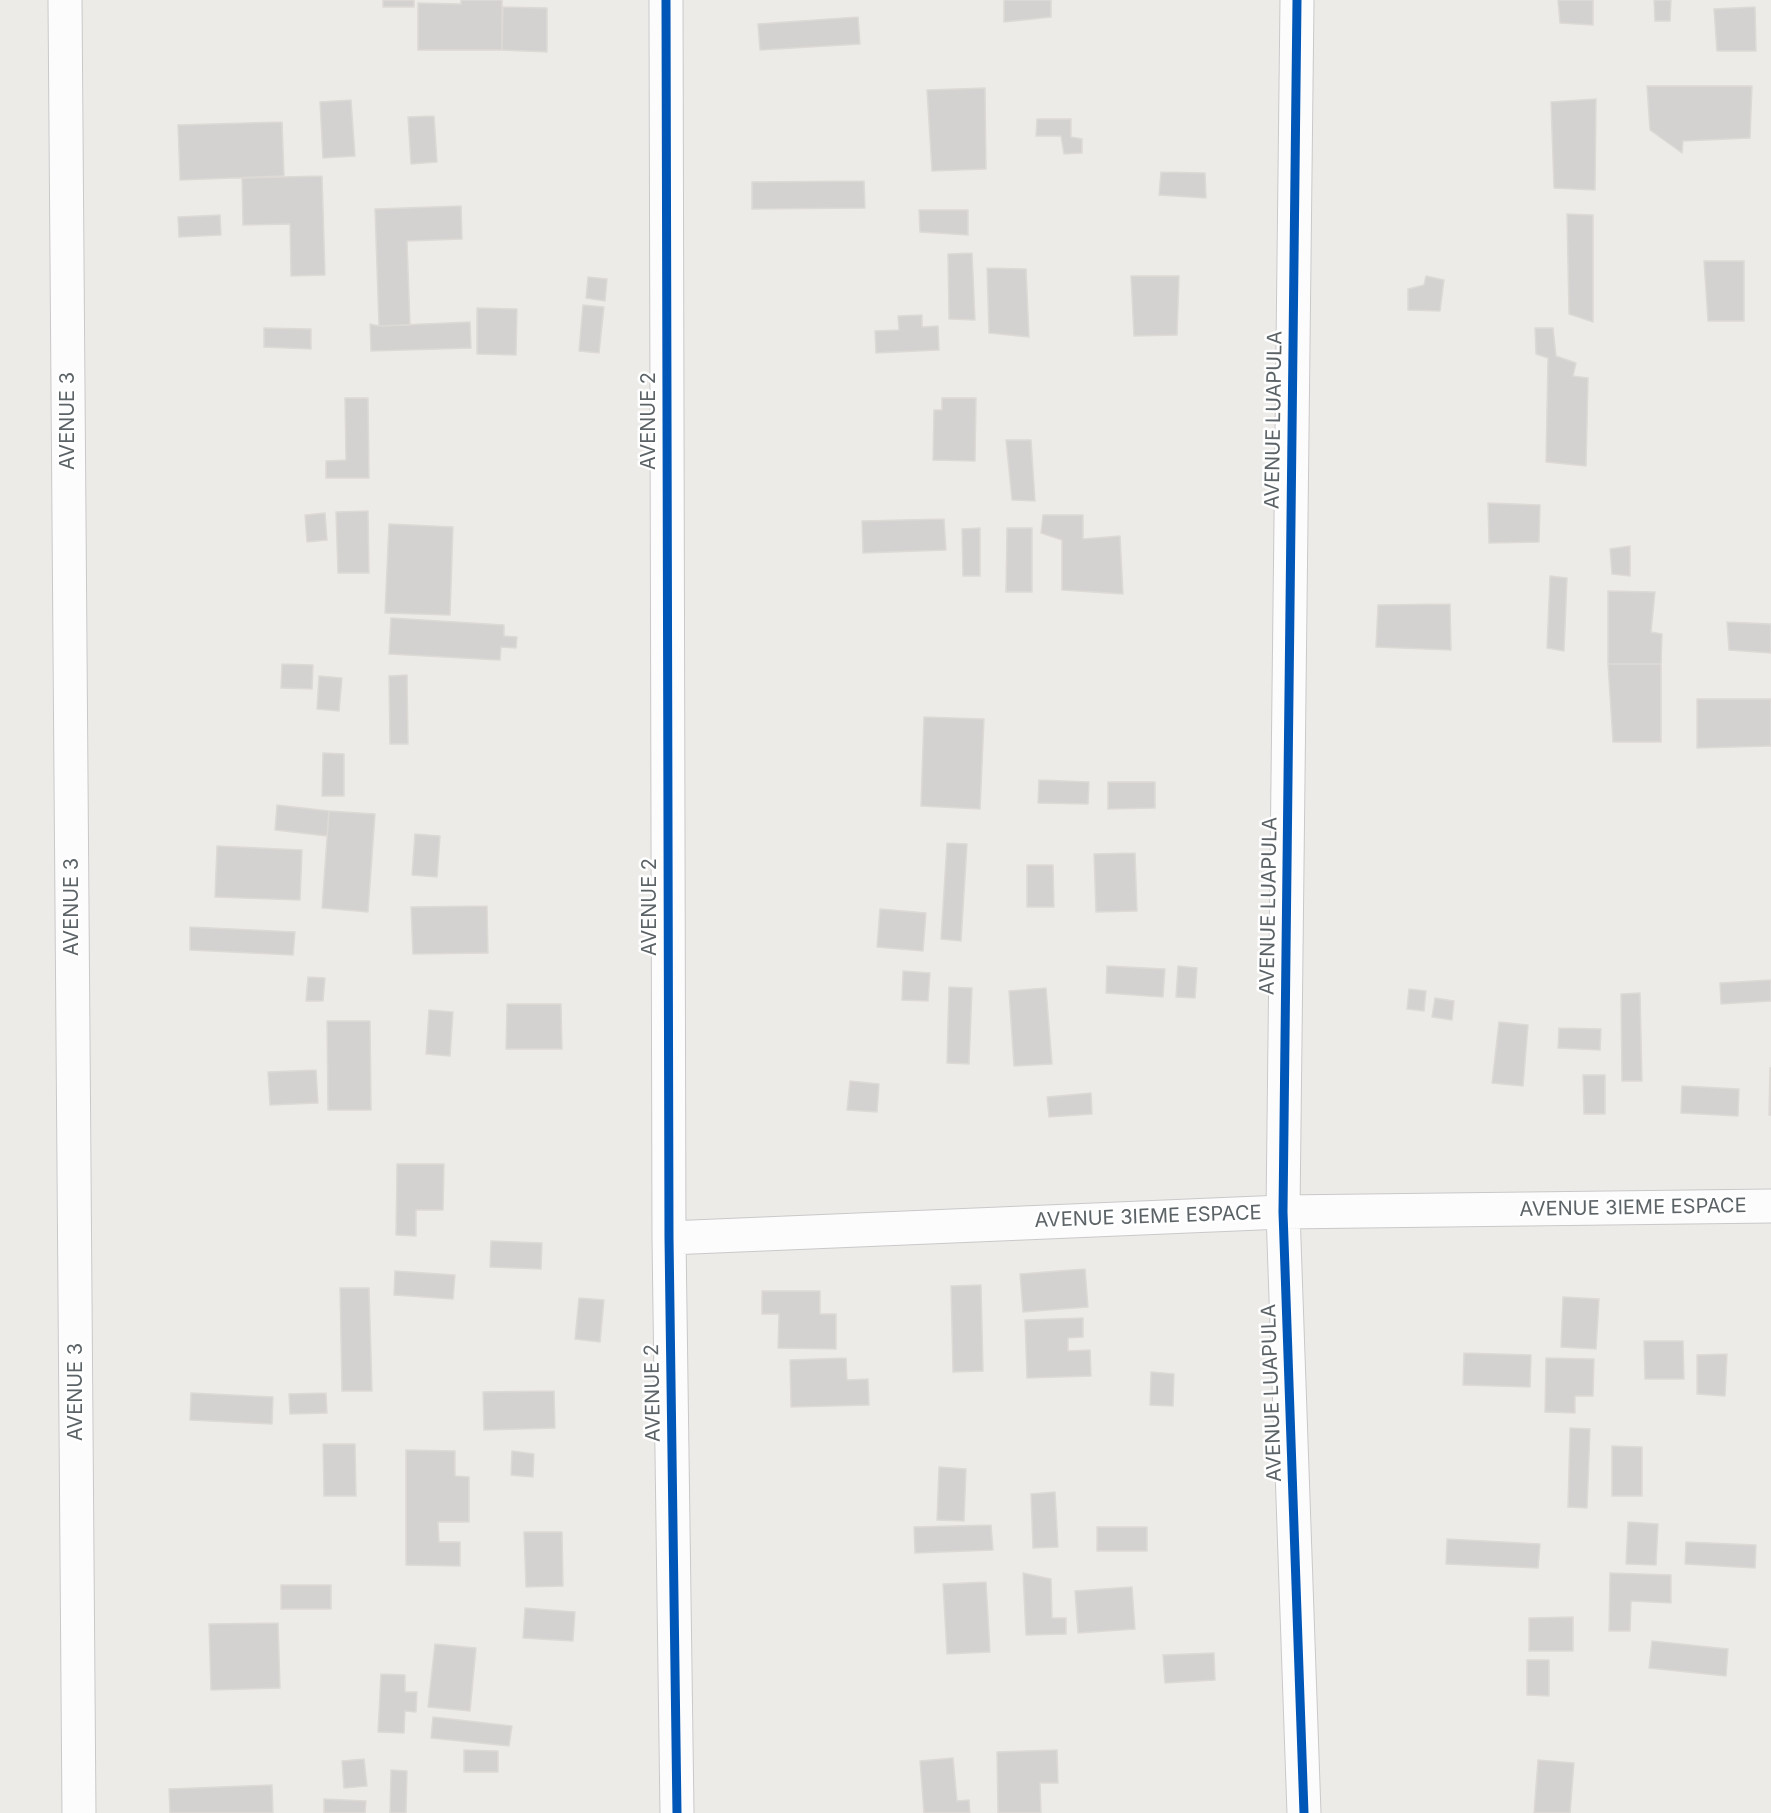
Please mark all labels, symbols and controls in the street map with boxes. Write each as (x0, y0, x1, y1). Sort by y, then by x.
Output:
street label: AVENUE LUAPULA (1260, 331, 1288, 509)
street label: AVENUE 3 (56, 372, 80, 470)
street label: AVENUE 2 (637, 372, 661, 470)
street label: AVENUE LUAPULA (1255, 817, 1283, 995)
street label: AVENUE 3 (60, 858, 84, 956)
street label: AVENUE 2 (638, 858, 662, 956)
street label: AVENUE 3IEME ESPACE (1519, 1194, 1747, 1222)
street label: AVENUE 3IEME ESPACE (1034, 1201, 1262, 1233)
street label: AVENUE LUAPULA (1257, 1304, 1287, 1482)
street label: AVENUE 3 (64, 1343, 88, 1441)
street label: AVENUE 2 (640, 1344, 666, 1442)

